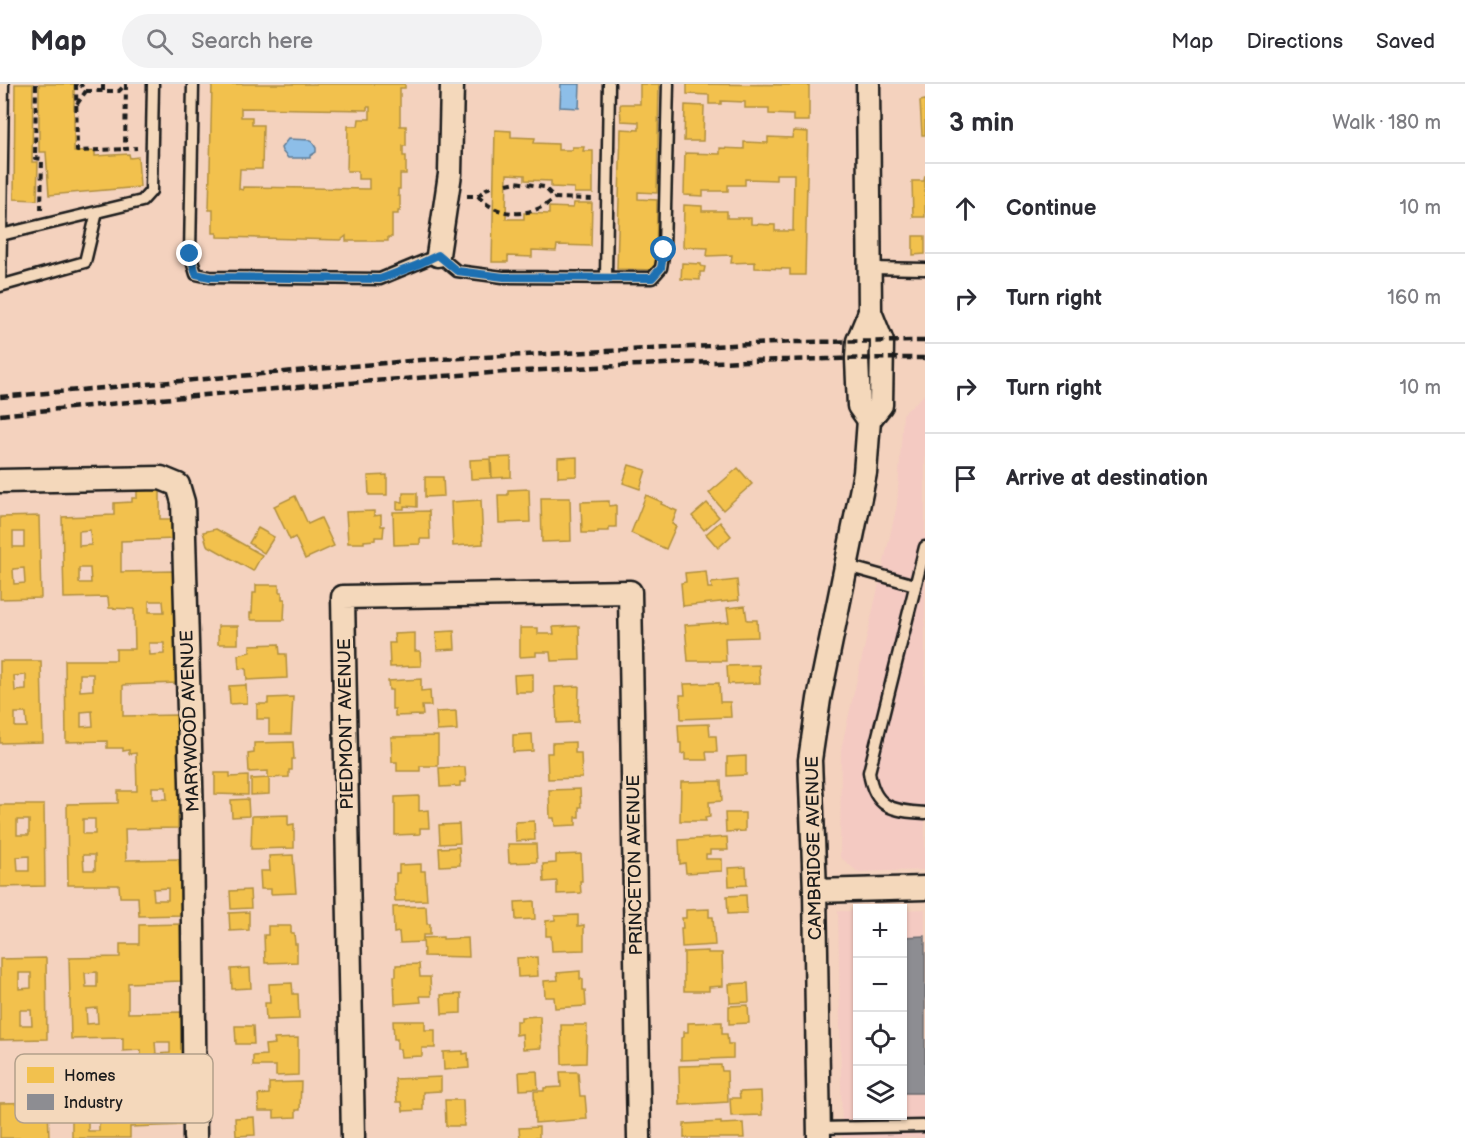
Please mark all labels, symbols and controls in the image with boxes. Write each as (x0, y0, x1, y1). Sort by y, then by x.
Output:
search box (122, 14, 542, 68)
text: Map (30, 25, 86, 58)
icon: search (143, 25, 176, 58)
text: Search here (191, 28, 313, 55)
text: Map (1171, 29, 1214, 54)
text: Directions (1247, 29, 1343, 54)
text: Saved (1376, 29, 1435, 54)
text: 3 min (949, 108, 1014, 139)
text: Walk · 180 m (1332, 111, 1441, 135)
icon: ahead (949, 192, 982, 225)
text: Continue (1006, 195, 1096, 222)
text: 10 m (1400, 196, 1441, 220)
route start (650, 236, 676, 262)
route end (176, 240, 202, 266)
icon: right (949, 282, 982, 315)
text: Turn right (1006, 285, 1102, 312)
text: 160 m (1387, 286, 1441, 310)
icon: right (949, 372, 982, 405)
text: Turn right (1006, 375, 1102, 402)
text: 10 m (1400, 376, 1441, 400)
icon: arrive (949, 462, 982, 495)
text: Arrive at destination (1006, 465, 1208, 492)
street label: MARYWOOD AVENUE (176, 630, 204, 812)
street label: PIEDMONT AVENUE (334, 638, 358, 810)
street label: CAMBRIDGE AVENUE (802, 756, 826, 940)
street label: PRINCETON AVENUE (623, 774, 647, 956)
map controls (853, 904, 907, 1120)
button: + (853, 904, 907, 958)
button: − (853, 958, 907, 1012)
button: locate (853, 1012, 907, 1066)
legend (15, 1054, 213, 1123)
button: layers (853, 1066, 907, 1120)
text: Homes (64, 1067, 116, 1086)
text: Industry (64, 1094, 123, 1113)

